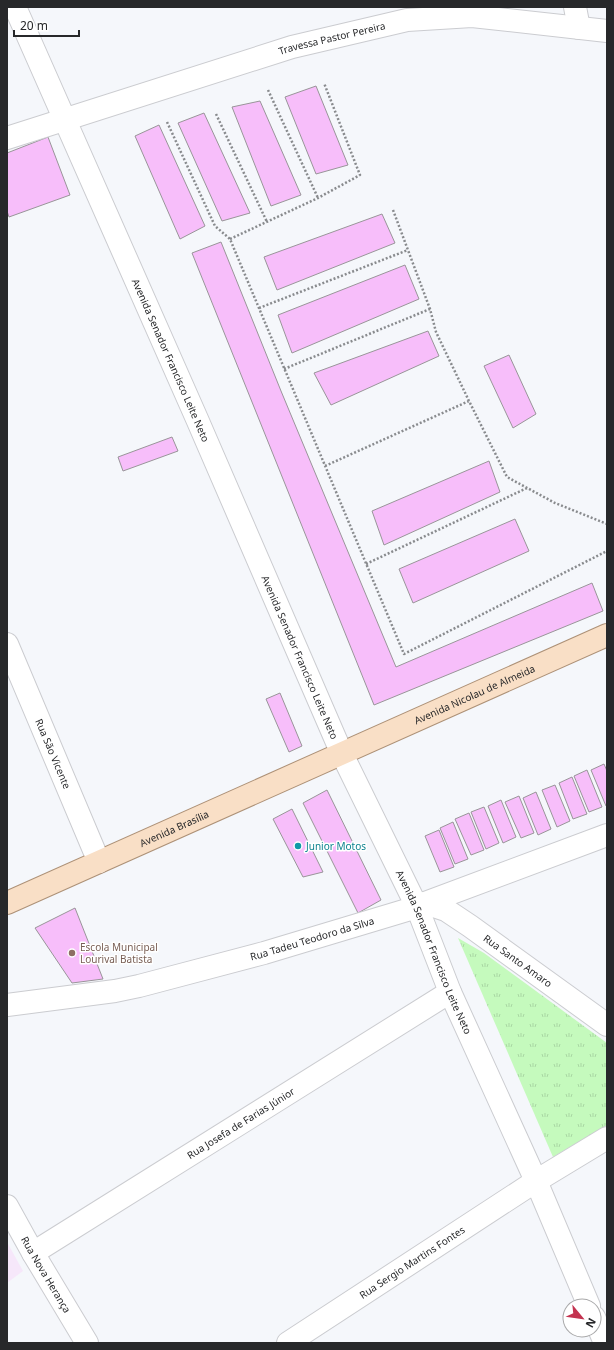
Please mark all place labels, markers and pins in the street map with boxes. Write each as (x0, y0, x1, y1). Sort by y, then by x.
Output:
place label: Junior Motos (305, 839, 366, 853)
marker: Junior Motos (293, 841, 303, 851)
place label: Escola Municipal Lourival Batista (80, 940, 158, 966)
marker: Escola Municipal Lourival Batista (67, 948, 77, 958)

